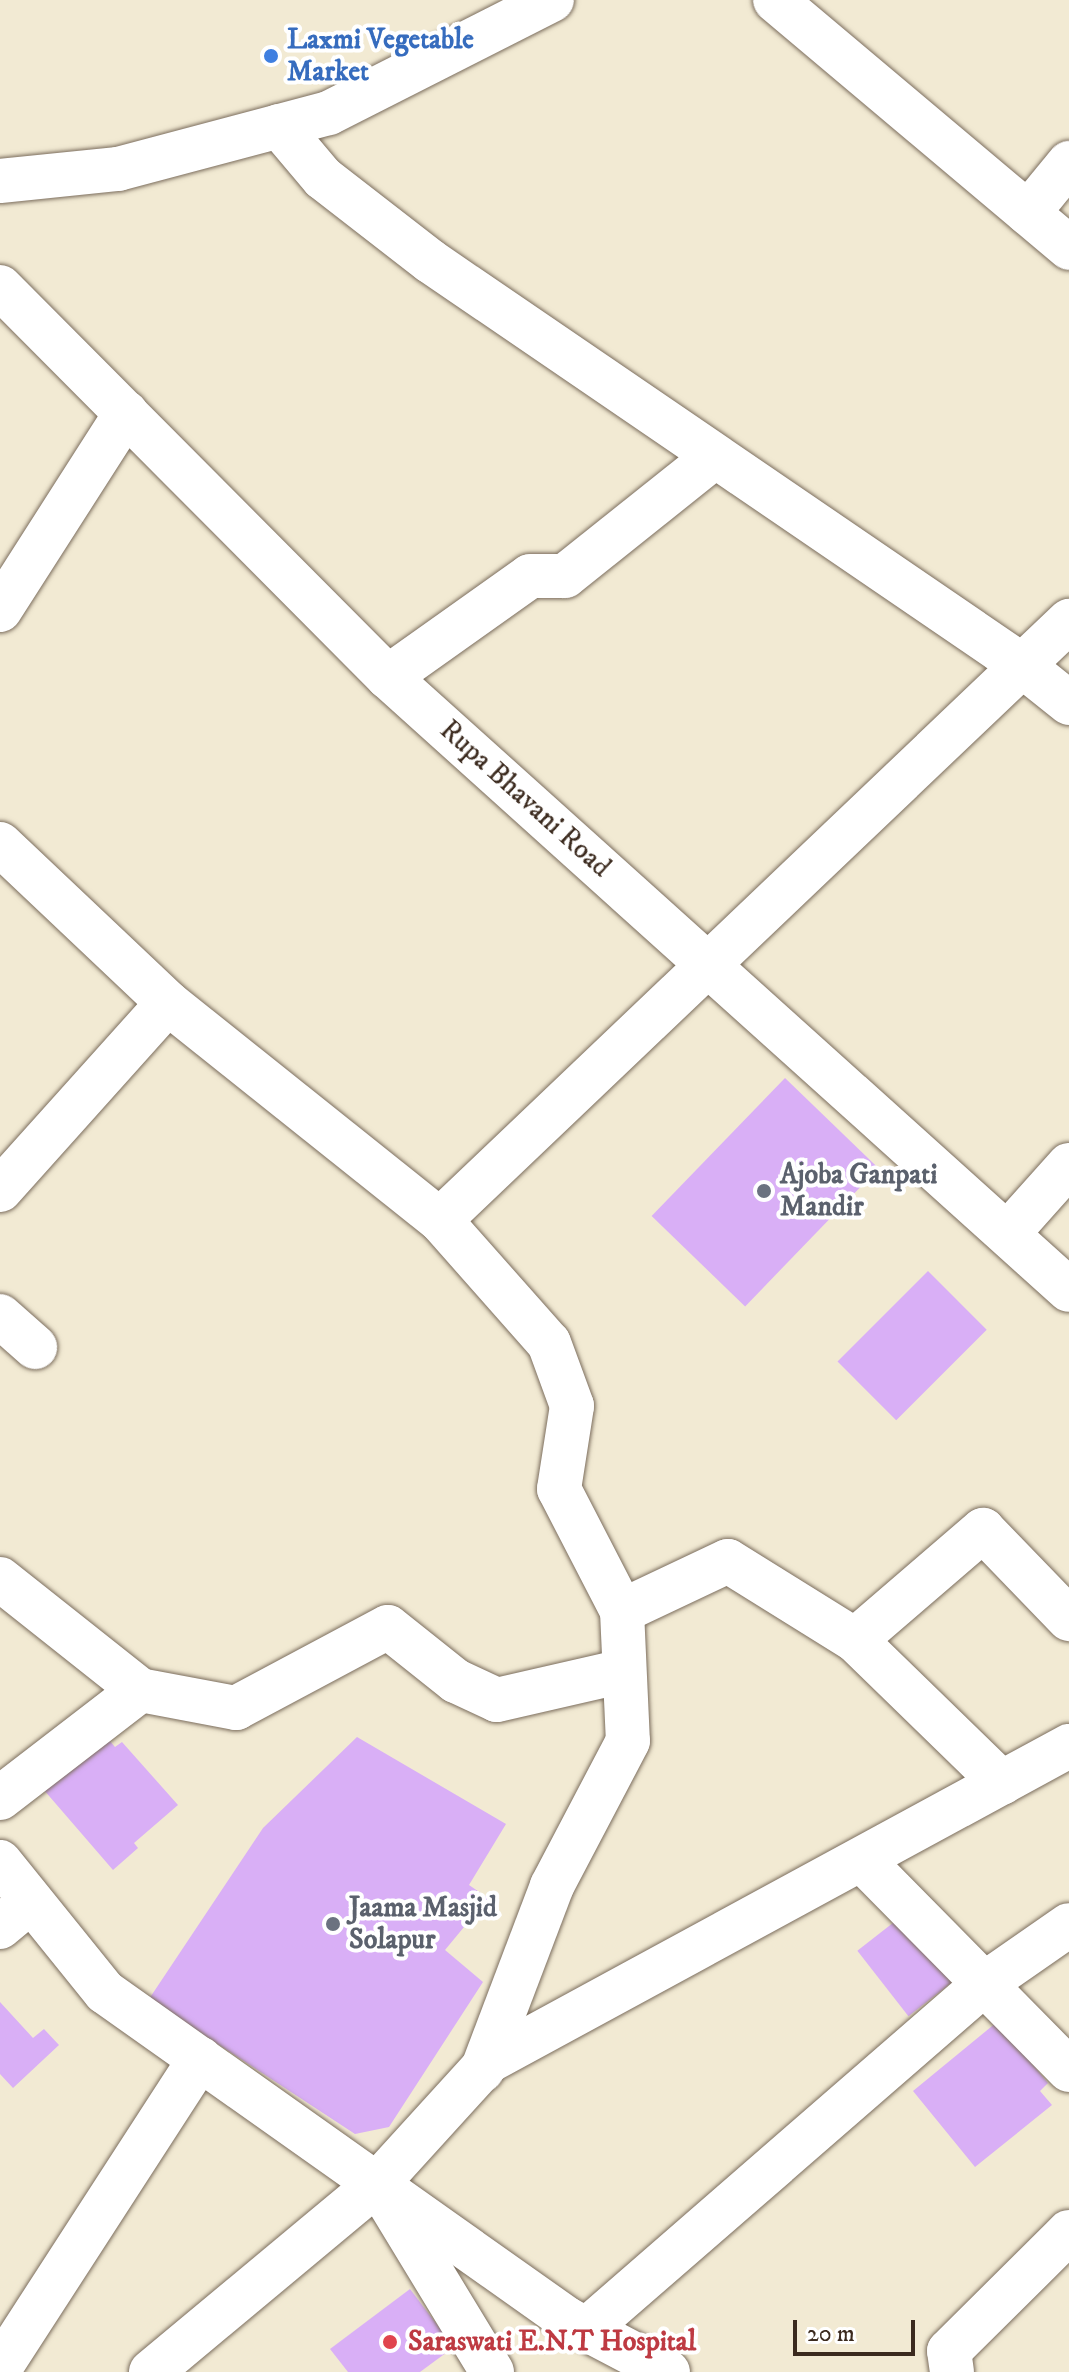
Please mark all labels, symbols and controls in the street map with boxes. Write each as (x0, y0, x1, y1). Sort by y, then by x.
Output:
place label: Laxmi Vegetable Market (287, 23, 474, 89)
marker: Laxmi Vegetable Market (262, 47, 280, 65)
street label: Rupa Bhavani Road (433, 713, 617, 885)
place label: Ajoba Ganpati Mandir (780, 1158, 937, 1224)
marker: Ajoba Ganpati Mandir (755, 1182, 773, 1200)
place label: Jaama Masjid Solapur (349, 1891, 497, 1957)
marker: Jaama Masjid Solapur (324, 1915, 342, 1933)
scale bar (797, 2304, 919, 2354)
text: 20 m (807, 2319, 855, 2349)
place label: Saraswati E.N.T Hospital (408, 2325, 696, 2359)
marker: Saraswati E.N.T Hospital (379, 2331, 401, 2353)

